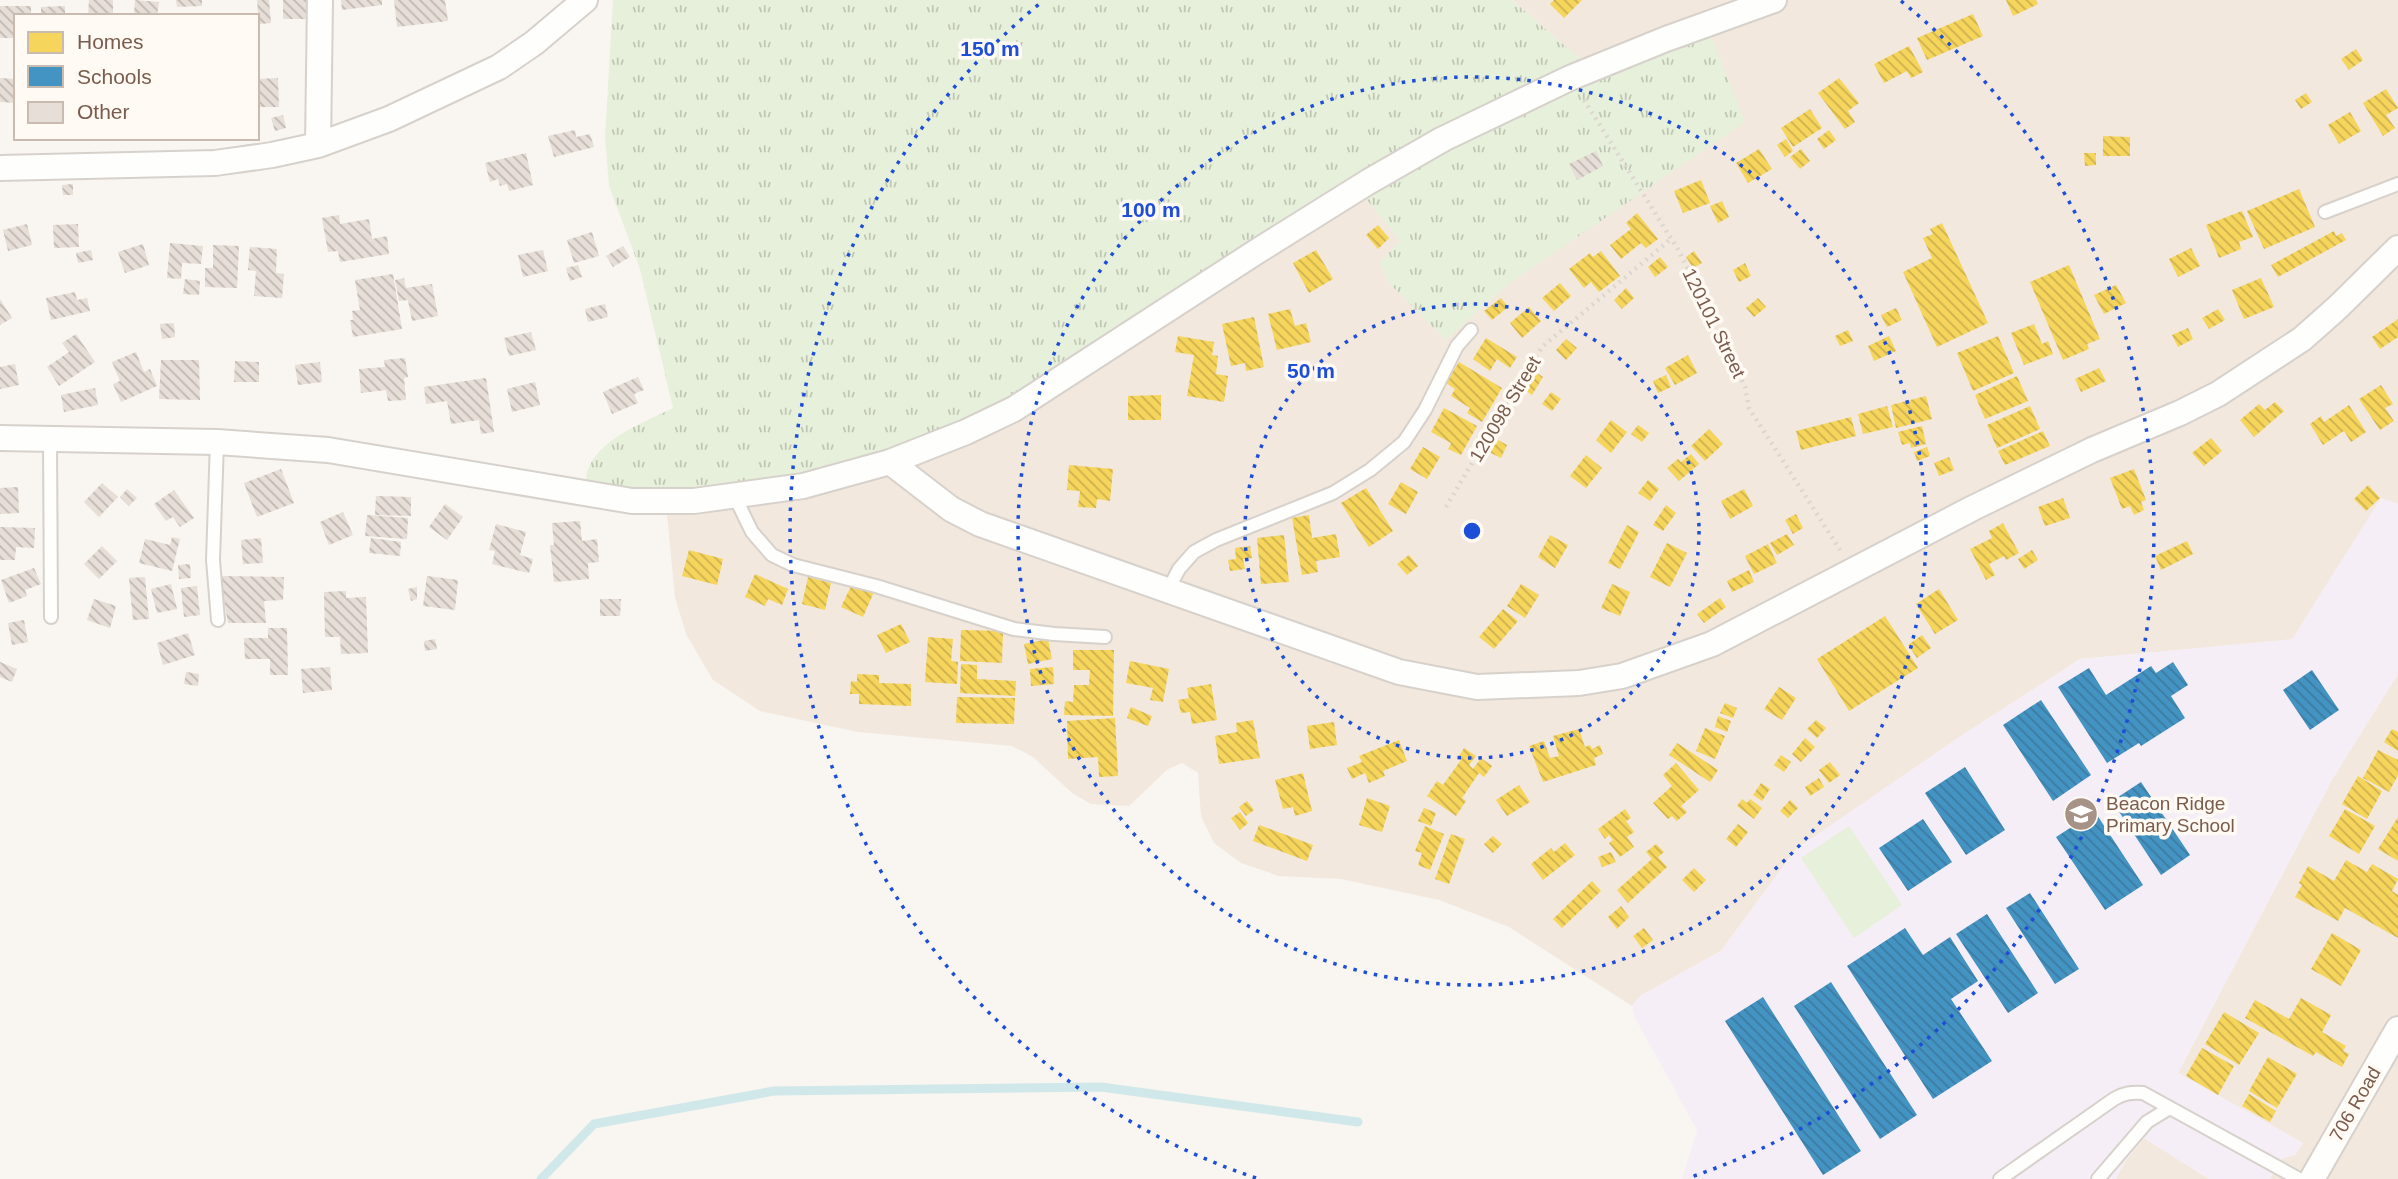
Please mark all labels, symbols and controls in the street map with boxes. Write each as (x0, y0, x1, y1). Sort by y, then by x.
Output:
legend (14, 14, 259, 140)
text: Homes (77, 30, 144, 53)
text: 150 m (960, 37, 1020, 60)
text: Schools (77, 65, 152, 88)
text: Other (77, 100, 130, 123)
text: 100 m (1121, 198, 1181, 221)
street label: 120101 Street (1678, 265, 1750, 382)
street label: 120098 Street (1465, 352, 1545, 466)
text: 50 m (1287, 359, 1335, 382)
centre of rings (1460, 519, 1484, 543)
place label: Beacon Ridge Primary School (2106, 793, 2235, 836)
school or university icon: Beacon Ridge Primary School (2062, 795, 2100, 833)
street label: 706 Road (2325, 1063, 2385, 1145)

